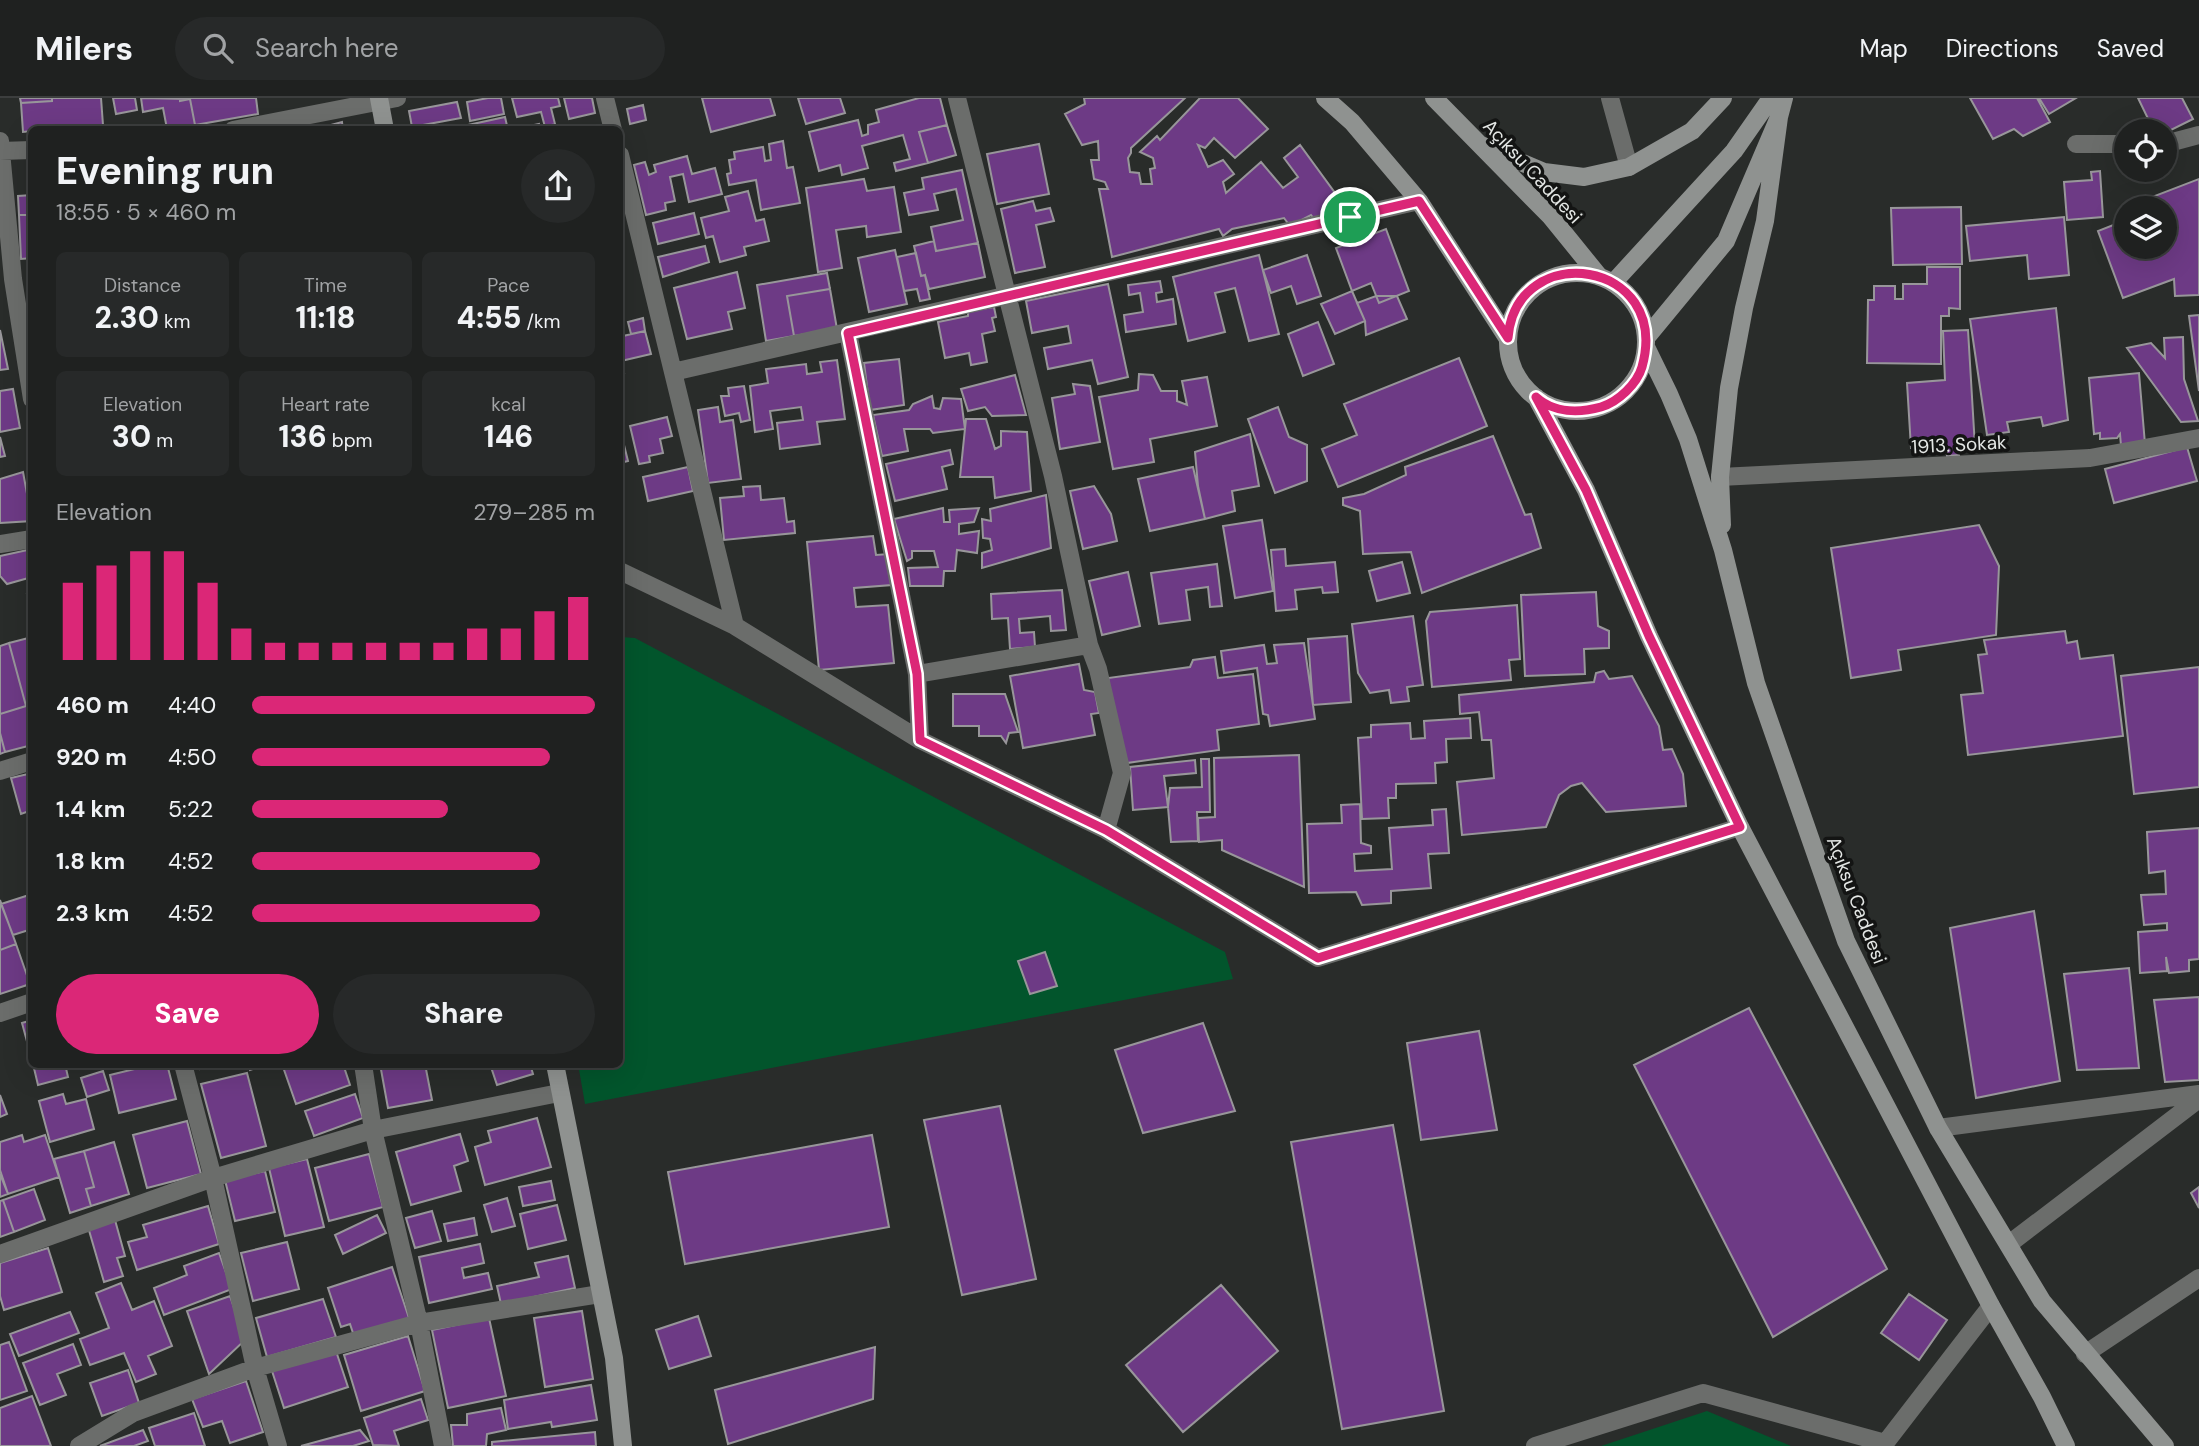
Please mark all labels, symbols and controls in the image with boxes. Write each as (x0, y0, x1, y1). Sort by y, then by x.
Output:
search box (175, 17, 665, 80)
text: Milers (35, 27, 133, 70)
icon: search (199, 29, 237, 67)
text: Search here (255, 31, 398, 65)
text: Map (1860, 33, 1908, 64)
text: Directions (1946, 33, 2059, 64)
text: Saved (2097, 33, 2164, 64)
street label: Açıksu Caddesi (1478, 114, 1588, 229)
map controls (2114, 119, 2177, 259)
button: locate (2114, 119, 2177, 182)
text: Evening run (56, 146, 274, 196)
button: share (521, 149, 595, 223)
pin (1320, 187, 1380, 247)
button: layers (2114, 196, 2177, 259)
text: 18:55 · 5 × 460 m (56, 197, 236, 227)
icon: arrive (1331, 198, 1369, 236)
text: Distance (104, 273, 181, 298)
text: Time (304, 273, 347, 298)
text: Pace (487, 273, 530, 298)
text: 2.30 (95, 298, 159, 337)
text: 11:18 (295, 298, 356, 337)
text: 4:55 (457, 298, 521, 337)
text: km (159, 309, 190, 334)
text: /km (521, 309, 560, 334)
text: Elevation (103, 392, 182, 417)
text: Heart rate (281, 392, 370, 417)
text: kcal (491, 392, 526, 417)
text: 30 (112, 417, 151, 456)
text: 136 (278, 417, 327, 456)
text: 146 (484, 417, 533, 456)
text: m (151, 428, 173, 453)
text: bpm (327, 428, 373, 453)
street label: 1913. Sokak (1911, 430, 2008, 459)
text: Elevation (56, 497, 152, 527)
text: 279–285 m (473, 497, 595, 527)
text: 460 m (56, 690, 129, 720)
text: 4:40 (168, 690, 216, 720)
text: 920 m (56, 742, 127, 772)
text: 4:50 (168, 742, 216, 772)
text: 1.4 km (56, 794, 125, 824)
text: 5:22 (168, 794, 213, 824)
street label: Açıksu Caddesi (1821, 833, 1892, 967)
text: 1.8 km (56, 846, 125, 876)
text: 4:52 (168, 846, 214, 876)
text: 2.3 km (56, 898, 129, 928)
text: 4:52 (168, 898, 214, 928)
button: Save (56, 974, 319, 1054)
button: Share (333, 974, 595, 1054)

